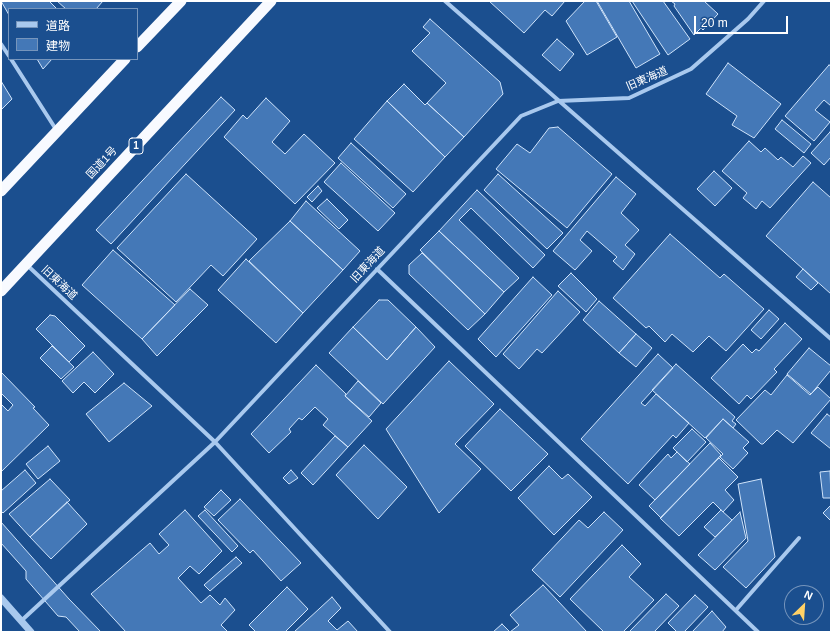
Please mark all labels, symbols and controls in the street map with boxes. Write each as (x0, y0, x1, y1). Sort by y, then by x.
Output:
legend (8, 8, 138, 60)
scale bar (696, 8, 790, 34)
text: 20 m (701, 16, 728, 30)
text: 道路 (46, 19, 70, 33)
text: 建物 (46, 39, 70, 53)
street label: 旧東海道 (624, 64, 670, 94)
road number: 1 (129, 138, 143, 154)
street label: 国道1号 (84, 144, 120, 182)
street label: 旧東海道 (348, 244, 388, 286)
street label: 旧東海道 (38, 263, 80, 303)
north arrow (784, 585, 824, 625)
text: N (803, 588, 815, 602)

